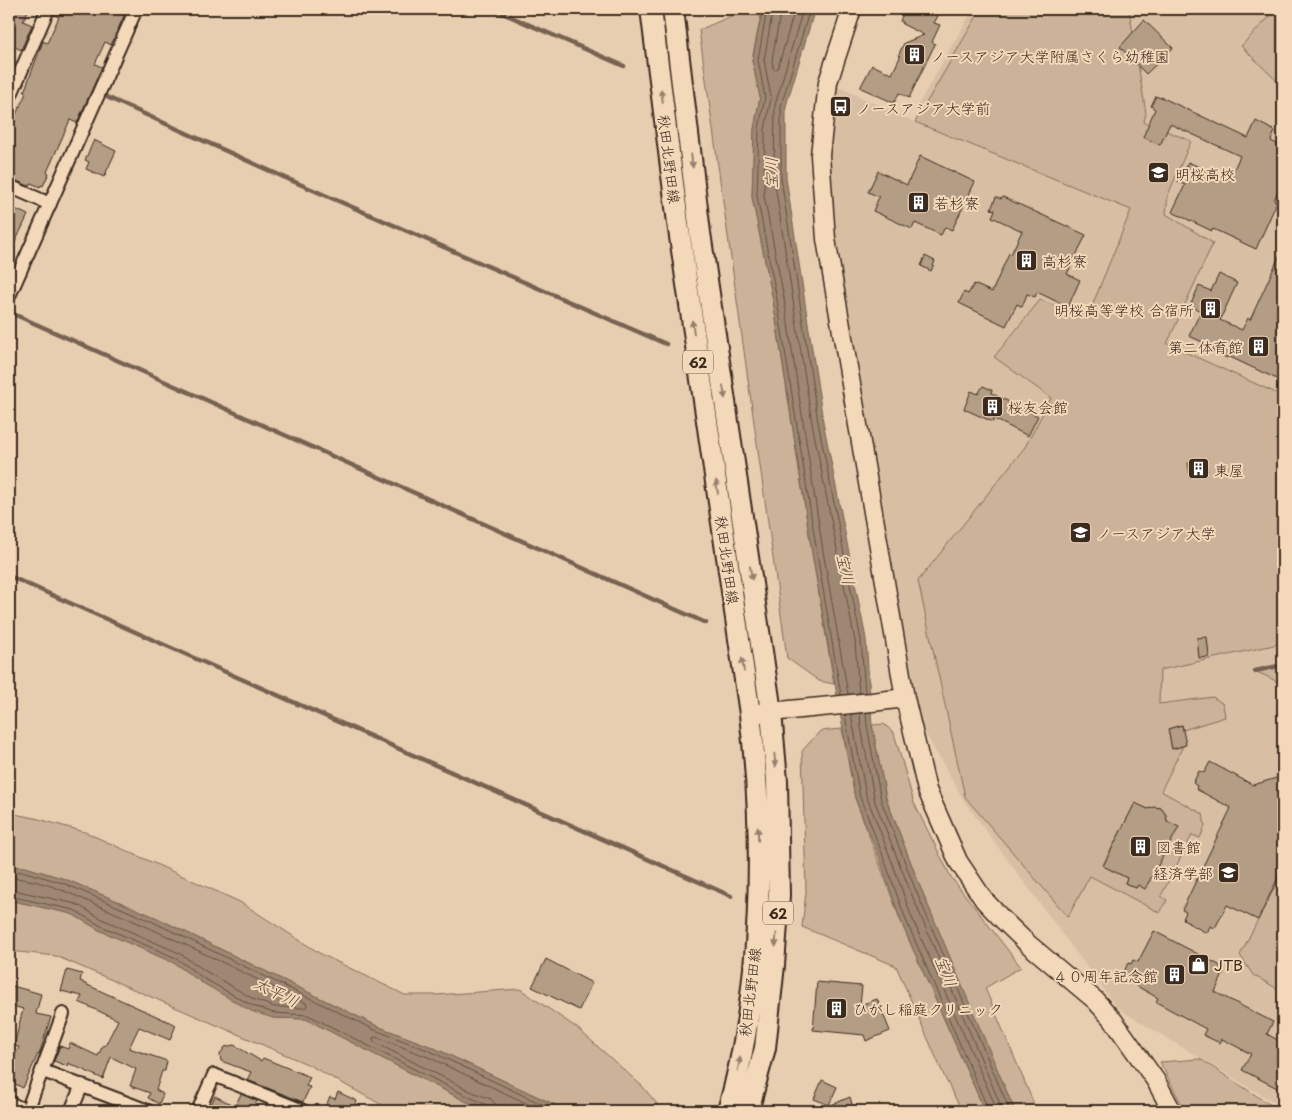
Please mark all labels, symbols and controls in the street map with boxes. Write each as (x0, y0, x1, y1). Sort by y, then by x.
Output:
building icon: ノースアジア大学附属さくら幼稚園 (902, 43, 926, 67)
place label: ノースアジア大学附属さくら幼稚園 (930, 44, 1169, 67)
one-way arrow (658, 88, 666, 104)
bus stop icon: ノースアジア大学前 (828, 95, 852, 119)
place label: ノースアジア大学前 (856, 96, 990, 119)
street label: 秋田北野田線 (653, 113, 687, 205)
one-way arrow (688, 154, 696, 170)
water label: 宝川 (758, 157, 782, 189)
school or university icon: 明桜高校 (1147, 161, 1171, 185)
place label: 明桜高校 (1175, 162, 1235, 185)
building icon: 若杉寮 (906, 190, 930, 214)
place label: 若杉寮 (934, 191, 979, 214)
building icon: 高杉寮 (1014, 248, 1038, 272)
place label: 高杉寮 (1042, 249, 1087, 272)
building icon: 明桜高等学校 合宿所 (1198, 297, 1222, 321)
place label: 明桜高等学校 合宿所 (1054, 298, 1194, 321)
one-way arrow (689, 318, 697, 334)
building icon: 第二体育館 (1247, 334, 1271, 358)
place label: 第二体育館 (1168, 335, 1243, 358)
road number: 62 (683, 351, 713, 374)
one-way arrow (721, 384, 729, 400)
building icon: 桜友会館 (980, 394, 1004, 418)
place label: 桜友会館 (1008, 395, 1068, 418)
building icon: 東屋 (1186, 457, 1210, 481)
place label: 東屋 (1214, 458, 1244, 481)
one-way arrow (713, 479, 721, 495)
street label: 秋田北野田線 (710, 514, 746, 606)
school or university icon: ノースアジア大学 (1068, 520, 1092, 544)
place label: ノースアジア大学 (1096, 521, 1215, 544)
water label: 宝川 (832, 551, 862, 587)
one-way arrow (747, 565, 755, 581)
one-way arrow (739, 657, 747, 673)
one-way arrow (771, 753, 779, 769)
one-way arrow (754, 826, 762, 842)
building icon: 図書館 (1128, 834, 1152, 858)
place label: 図書館 (1156, 835, 1201, 858)
school or university icon: 経済学部 (1217, 860, 1241, 884)
place label: 経済学部 (1153, 861, 1213, 884)
road number: 62 (763, 901, 793, 924)
one-way arrow (772, 933, 780, 949)
street label: 秋田北野田線 (732, 946, 766, 1038)
water label: 宝川 (930, 952, 964, 990)
shop icon: JTB (1186, 952, 1210, 976)
place label: JTB (1214, 953, 1243, 976)
building icon: ４０周年記念館 (1162, 963, 1186, 987)
place label: ４０周年記念館 (1053, 964, 1158, 987)
water label: 太平川 (250, 970, 304, 1012)
building icon: ひがし稲庭クリニック (825, 996, 849, 1020)
place label: ひがし稲庭クリニック (853, 997, 1003, 1020)
one-way arrow (736, 1056, 744, 1072)

